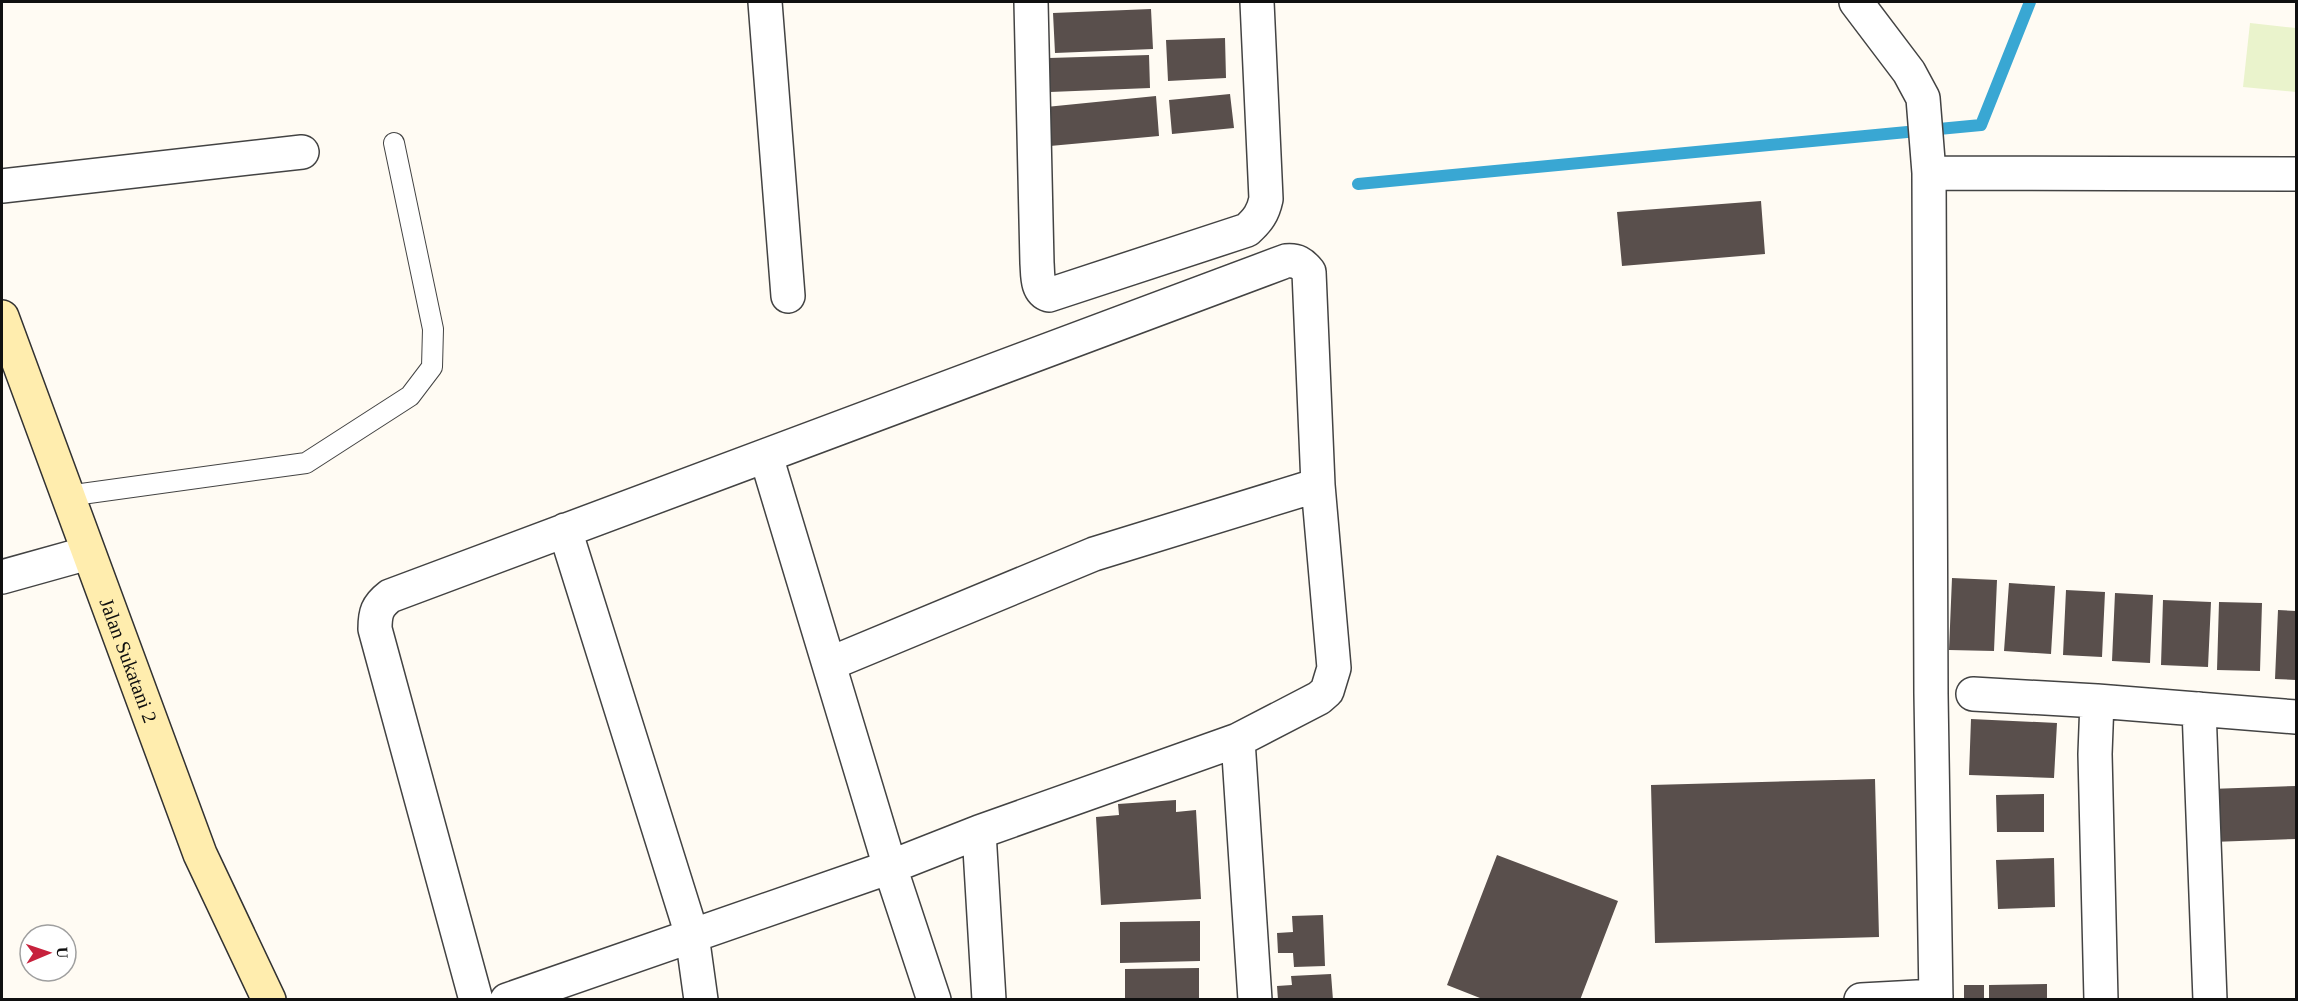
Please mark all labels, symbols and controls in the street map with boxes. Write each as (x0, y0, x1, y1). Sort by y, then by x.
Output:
street label: Jalan Sukatani 2 (96, 595, 162, 726)
north arrow (18, 923, 78, 983)
text: U (54, 946, 71, 959)

